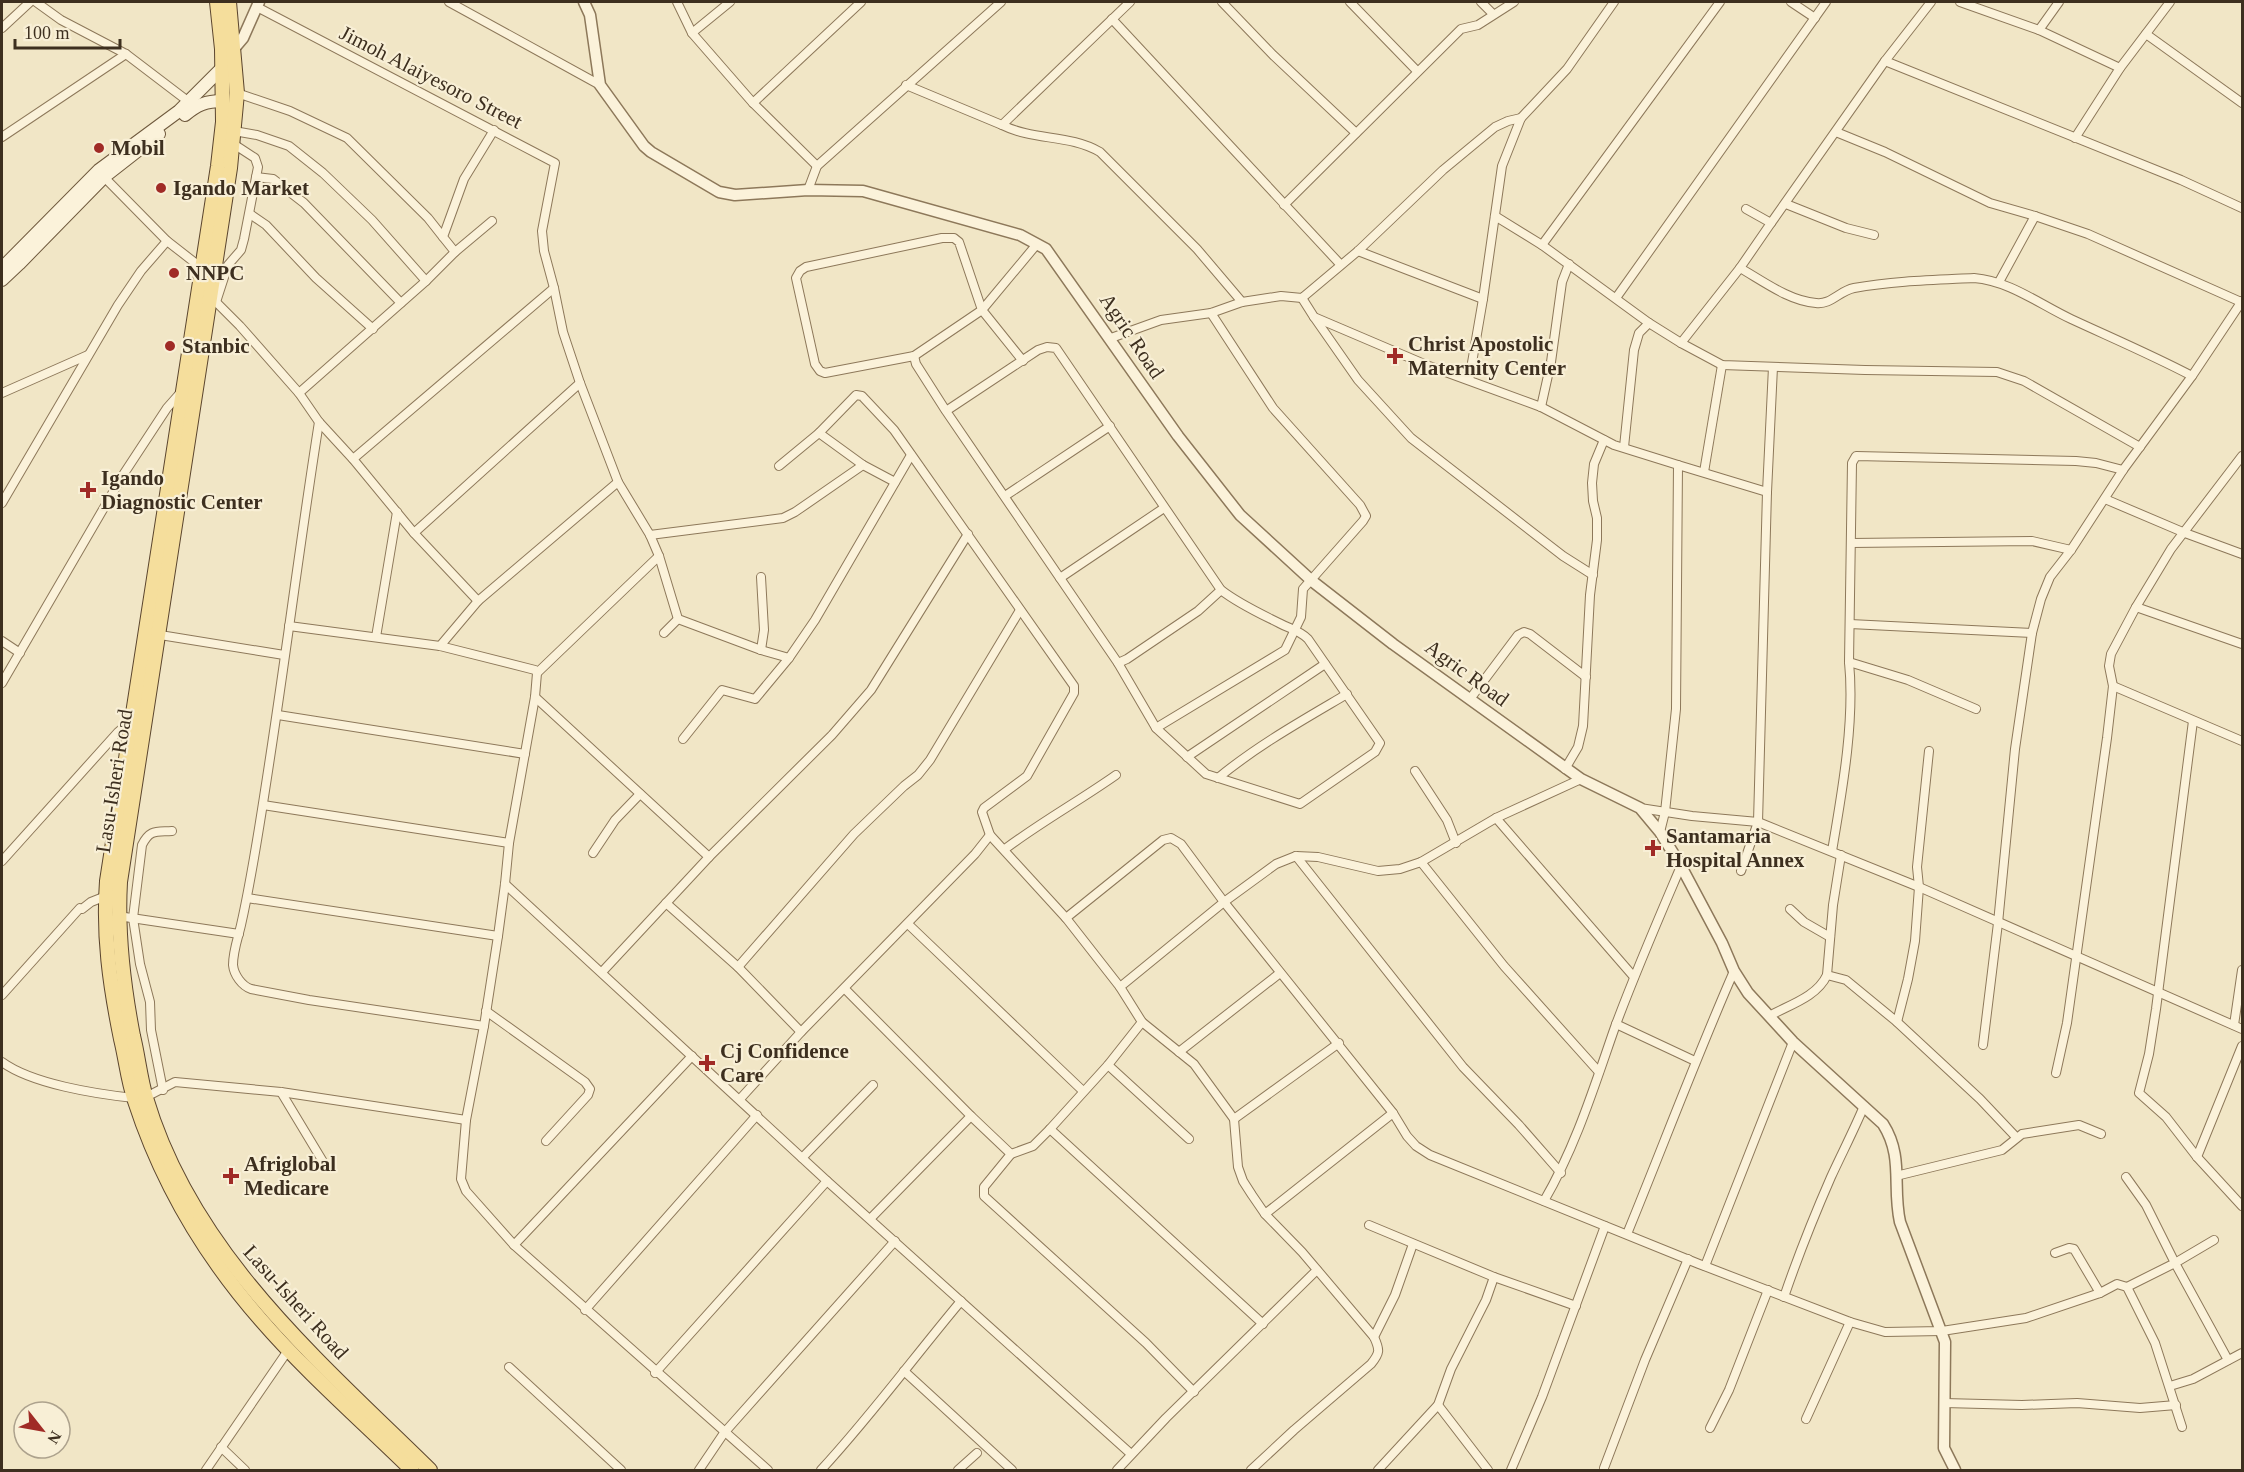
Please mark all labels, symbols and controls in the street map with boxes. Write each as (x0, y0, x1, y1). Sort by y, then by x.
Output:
scale bar (15, 12, 120, 50)
street label: Jimoh Alaiyesoro Street (336, 20, 526, 134)
text: 100 m (24, 23, 70, 43)
place label: Mobil (111, 136, 165, 160)
marker: Mobil (92, 141, 106, 155)
place label: Igando Market (173, 176, 309, 200)
marker: Igando Market (154, 181, 168, 195)
place label: NNPC (186, 261, 244, 285)
marker: NNPC (167, 266, 181, 280)
street label: Agric Road (1095, 289, 1169, 383)
place label: Christ Apostolic Maternity Center (1408, 332, 1566, 380)
place label: Stanbic (182, 334, 250, 358)
marker: Stanbic (163, 339, 177, 353)
marker: Christ Apostolic Maternity Center (1386, 347, 1404, 365)
place label: Igando Diagnostic Center (101, 466, 263, 514)
marker: Igando Diagnostic Center (79, 481, 97, 499)
street label: Agric Road (1421, 635, 1514, 712)
street label: Lasu-Isheri Road (91, 707, 137, 855)
place label: Santamaria Hospital Annex (1666, 824, 1805, 872)
marker: Santamaria Hospital Annex (1644, 839, 1662, 857)
place label: Cj Confidence Care (720, 1039, 849, 1087)
marker: Cj Confidence Care (698, 1054, 716, 1072)
place label: Afriglobal Medicare (244, 1152, 336, 1200)
marker: Afriglobal Medicare (222, 1167, 240, 1185)
street label: Lasu-Isheri Road (238, 1240, 354, 1364)
north arrow (12, 1400, 72, 1460)
text: N (44, 1428, 65, 1447)

